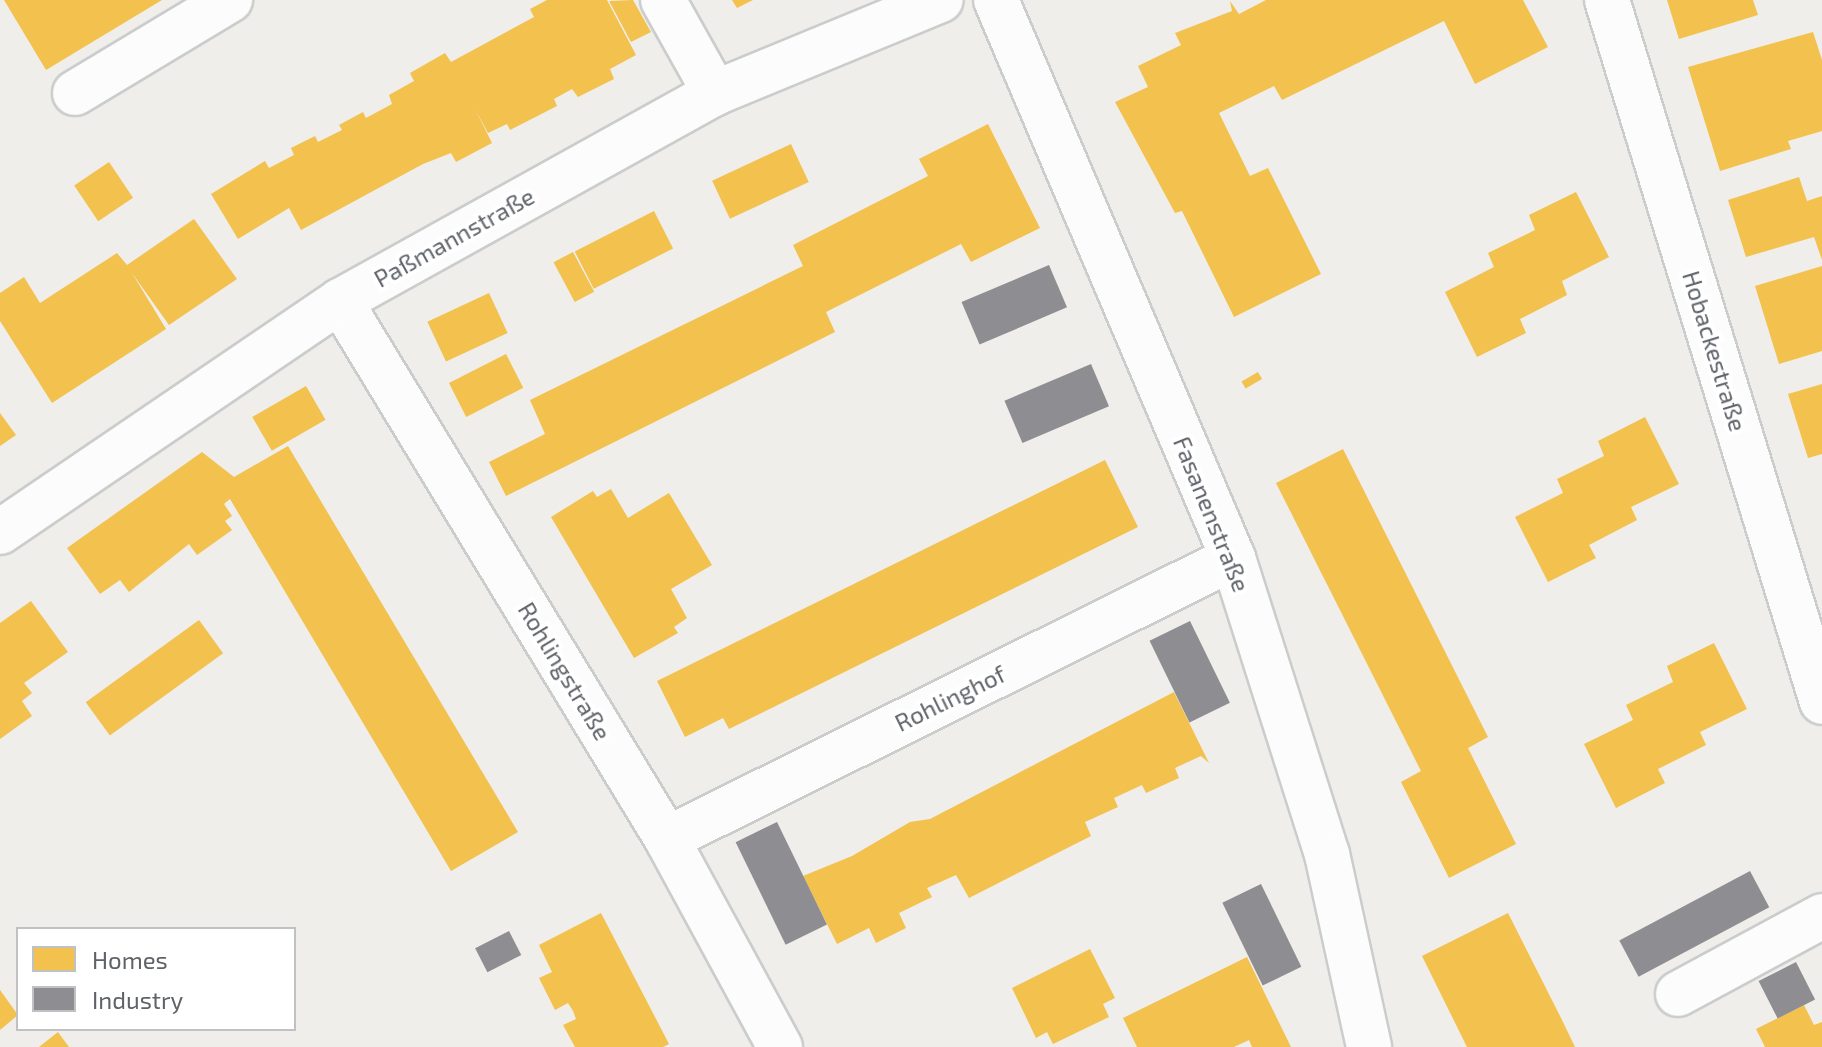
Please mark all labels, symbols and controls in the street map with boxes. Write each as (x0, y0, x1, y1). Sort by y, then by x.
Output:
street label: Paßmannstraße (369, 181, 539, 293)
street label: Hobackestraße (1677, 267, 1753, 435)
street label: Fasanenstraße (1168, 432, 1256, 596)
street label: Rohlingstraße (513, 597, 617, 745)
street label: Rohlinghof (890, 659, 1010, 737)
legend (16, 927, 296, 1031)
text: Homes (92, 945, 168, 974)
text: Industry (92, 985, 183, 1014)

